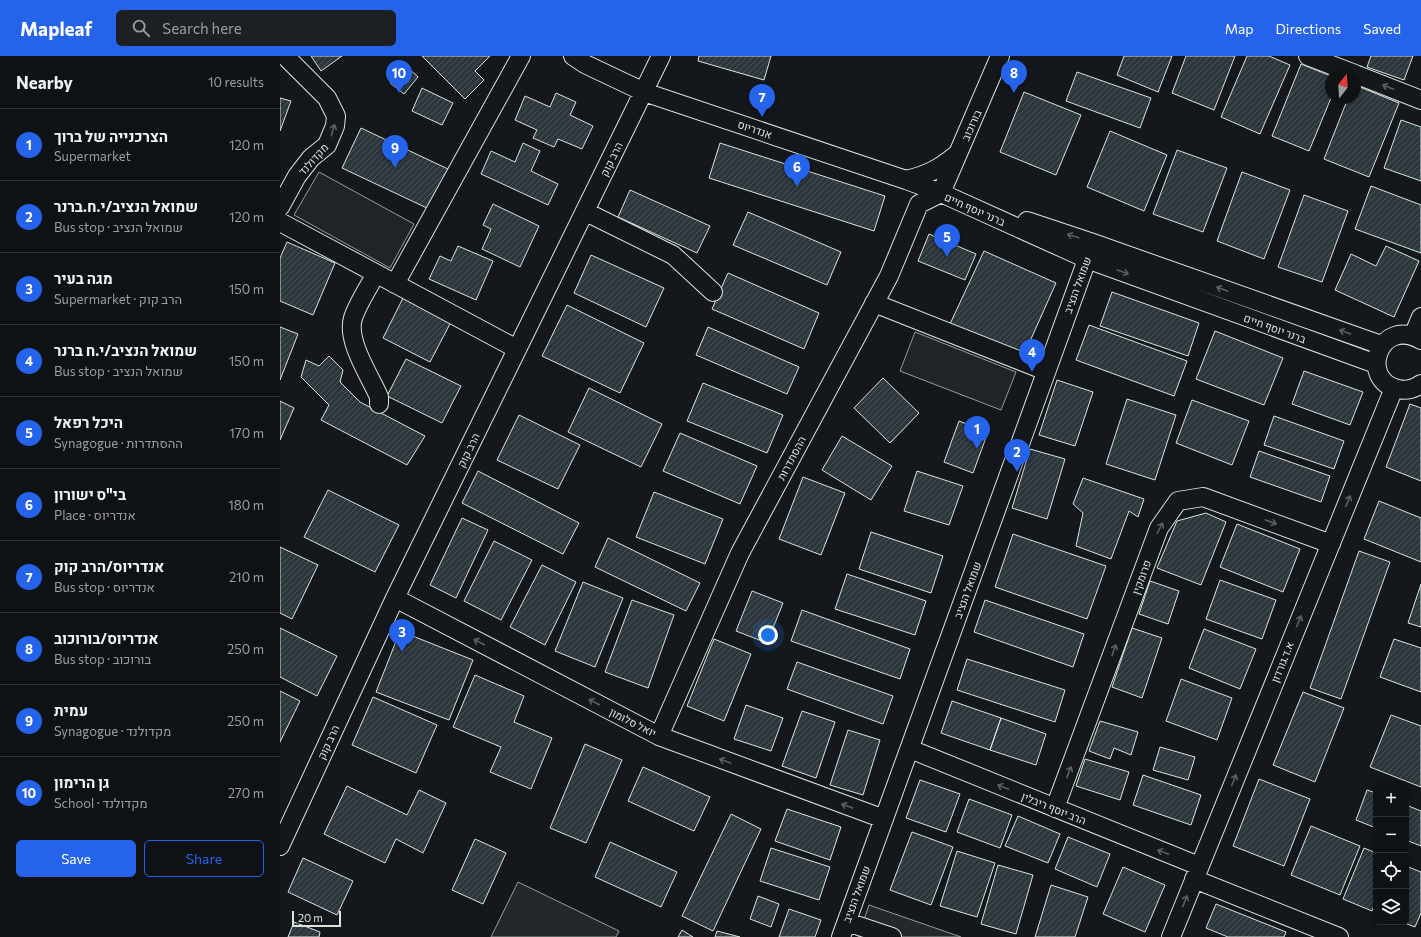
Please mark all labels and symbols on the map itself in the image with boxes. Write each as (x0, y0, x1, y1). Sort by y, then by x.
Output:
pin: 10 (386, 60, 412, 93)
pin: 8 (1001, 60, 1027, 93)
north arrow (1325, 68, 1361, 104)
one-way arrow (1382, 82, 1394, 90)
pin: 7 (749, 84, 775, 117)
street label: בורוכוב (958, 107, 984, 143)
street label: אנדריוס (736, 117, 774, 141)
one-way arrow (330, 124, 338, 137)
pin: 9 (382, 135, 408, 168)
street label: מקדולנד (295, 140, 331, 178)
street label: הרב קוק (597, 140, 625, 178)
pin: 6 (784, 154, 810, 187)
street label: ברנר יוסף חיים (943, 190, 1008, 228)
pin: 5 (934, 224, 960, 257)
one-way arrow (1067, 232, 1080, 239)
street label: שמואל הנציב (1061, 255, 1093, 315)
one-way arrow (1117, 269, 1129, 277)
one-way arrow (1217, 284, 1229, 292)
street label: ברנר יוסף חיים (1242, 311, 1308, 345)
one-way arrow (1339, 328, 1351, 336)
pin: 4 (1019, 339, 1045, 372)
pin: 1 (964, 416, 990, 449)
street label: הרב קוק (454, 431, 482, 469)
street label: ההסתדרות (774, 434, 808, 482)
pin: 2 (1004, 439, 1030, 472)
one-way arrow (1345, 495, 1353, 507)
one-way arrow (1264, 518, 1276, 526)
one-way arrow (1157, 522, 1164, 534)
street label: פרומקין (1129, 558, 1153, 596)
street label: שמואל הנציב (951, 560, 983, 620)
one-way arrow (1296, 616, 1303, 628)
pin: 3 (389, 619, 415, 652)
your location (758, 625, 778, 645)
one-way arrow (473, 637, 485, 645)
street label: א.ד.גורדון (1268, 640, 1296, 684)
one-way arrow (1111, 643, 1118, 656)
one-way arrow (588, 698, 600, 705)
street label: יואל סלומון (607, 705, 659, 739)
street label: הרב קוק (314, 723, 342, 761)
one-way arrow (719, 756, 731, 764)
one-way arrow (1065, 766, 1073, 778)
one-way arrow (1231, 775, 1238, 787)
one-way arrow (998, 783, 1010, 790)
street label: הרב יוסף ריבלין (1020, 789, 1088, 827)
one-way arrow (841, 801, 853, 809)
one-way arrow (1157, 847, 1169, 855)
street label: שמואל הנציב (840, 864, 872, 924)
one-way arrow (1182, 895, 1190, 907)
scale bar (292, 909, 341, 928)

